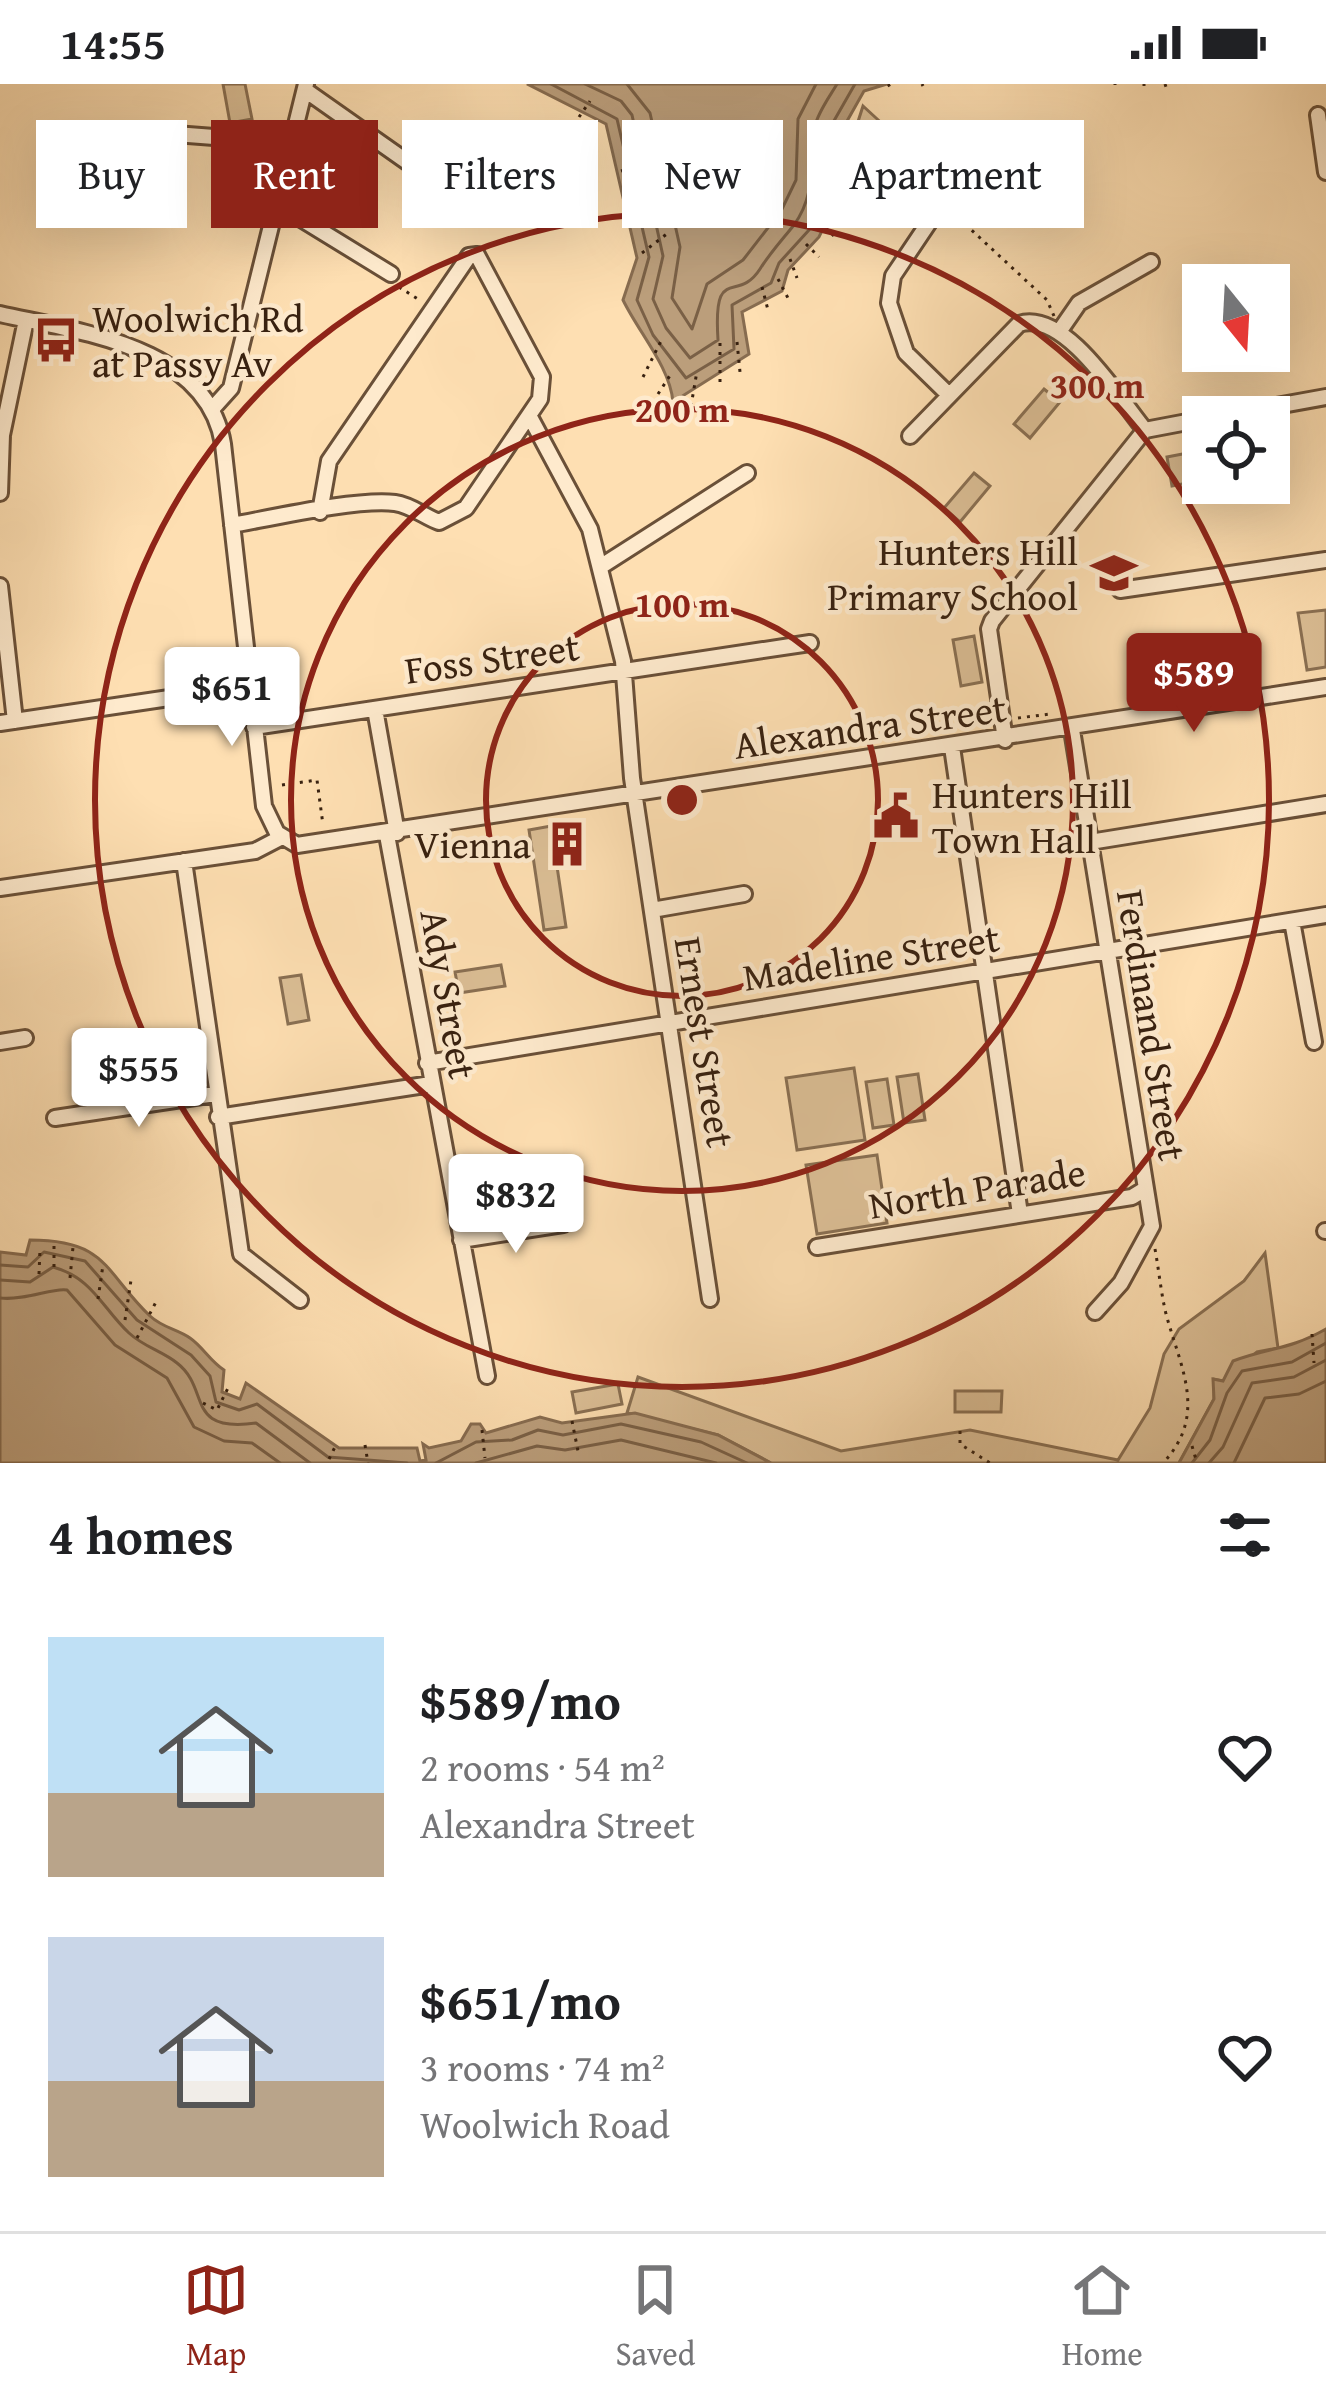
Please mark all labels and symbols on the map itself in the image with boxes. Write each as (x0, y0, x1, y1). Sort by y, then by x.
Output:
north arrow (1182, 264, 1290, 372)
place label: Woolwich Rd at Passy Av (92, 289, 304, 391)
bus stop icon: Woolwich Rd at Passy Av (31, 315, 81, 365)
text: 300 m (1050, 358, 1145, 411)
text: 200 m (635, 382, 730, 435)
place label: Hunters Hill Primary School (827, 522, 1078, 624)
school or university icon: Hunters Hill Primary School (1089, 548, 1139, 598)
text: 100 m (635, 577, 730, 630)
street label: Foss Street (401, 617, 583, 698)
pin: $589 (1123, 633, 1265, 735)
pin: $651 (161, 647, 303, 749)
street label: Alexandra Street (730, 678, 1010, 773)
place label: Hunters Hill Town Hall (932, 765, 1132, 867)
centre of rings (661, 779, 703, 821)
public building icon: Hunters Hill Town Hall (871, 791, 921, 841)
place label: Vienna (414, 815, 532, 872)
building icon: Vienna (542, 819, 592, 869)
street label: Ferdinand Street (1103, 885, 1202, 1165)
street label: Ady Street (407, 905, 492, 1083)
street label: Madeline Street (739, 908, 1003, 1005)
street label: Ernest Street (661, 933, 750, 1152)
pin: $555 (68, 1028, 210, 1130)
street label: North Parade (865, 1142, 1089, 1233)
pin: $832 (445, 1154, 587, 1256)

